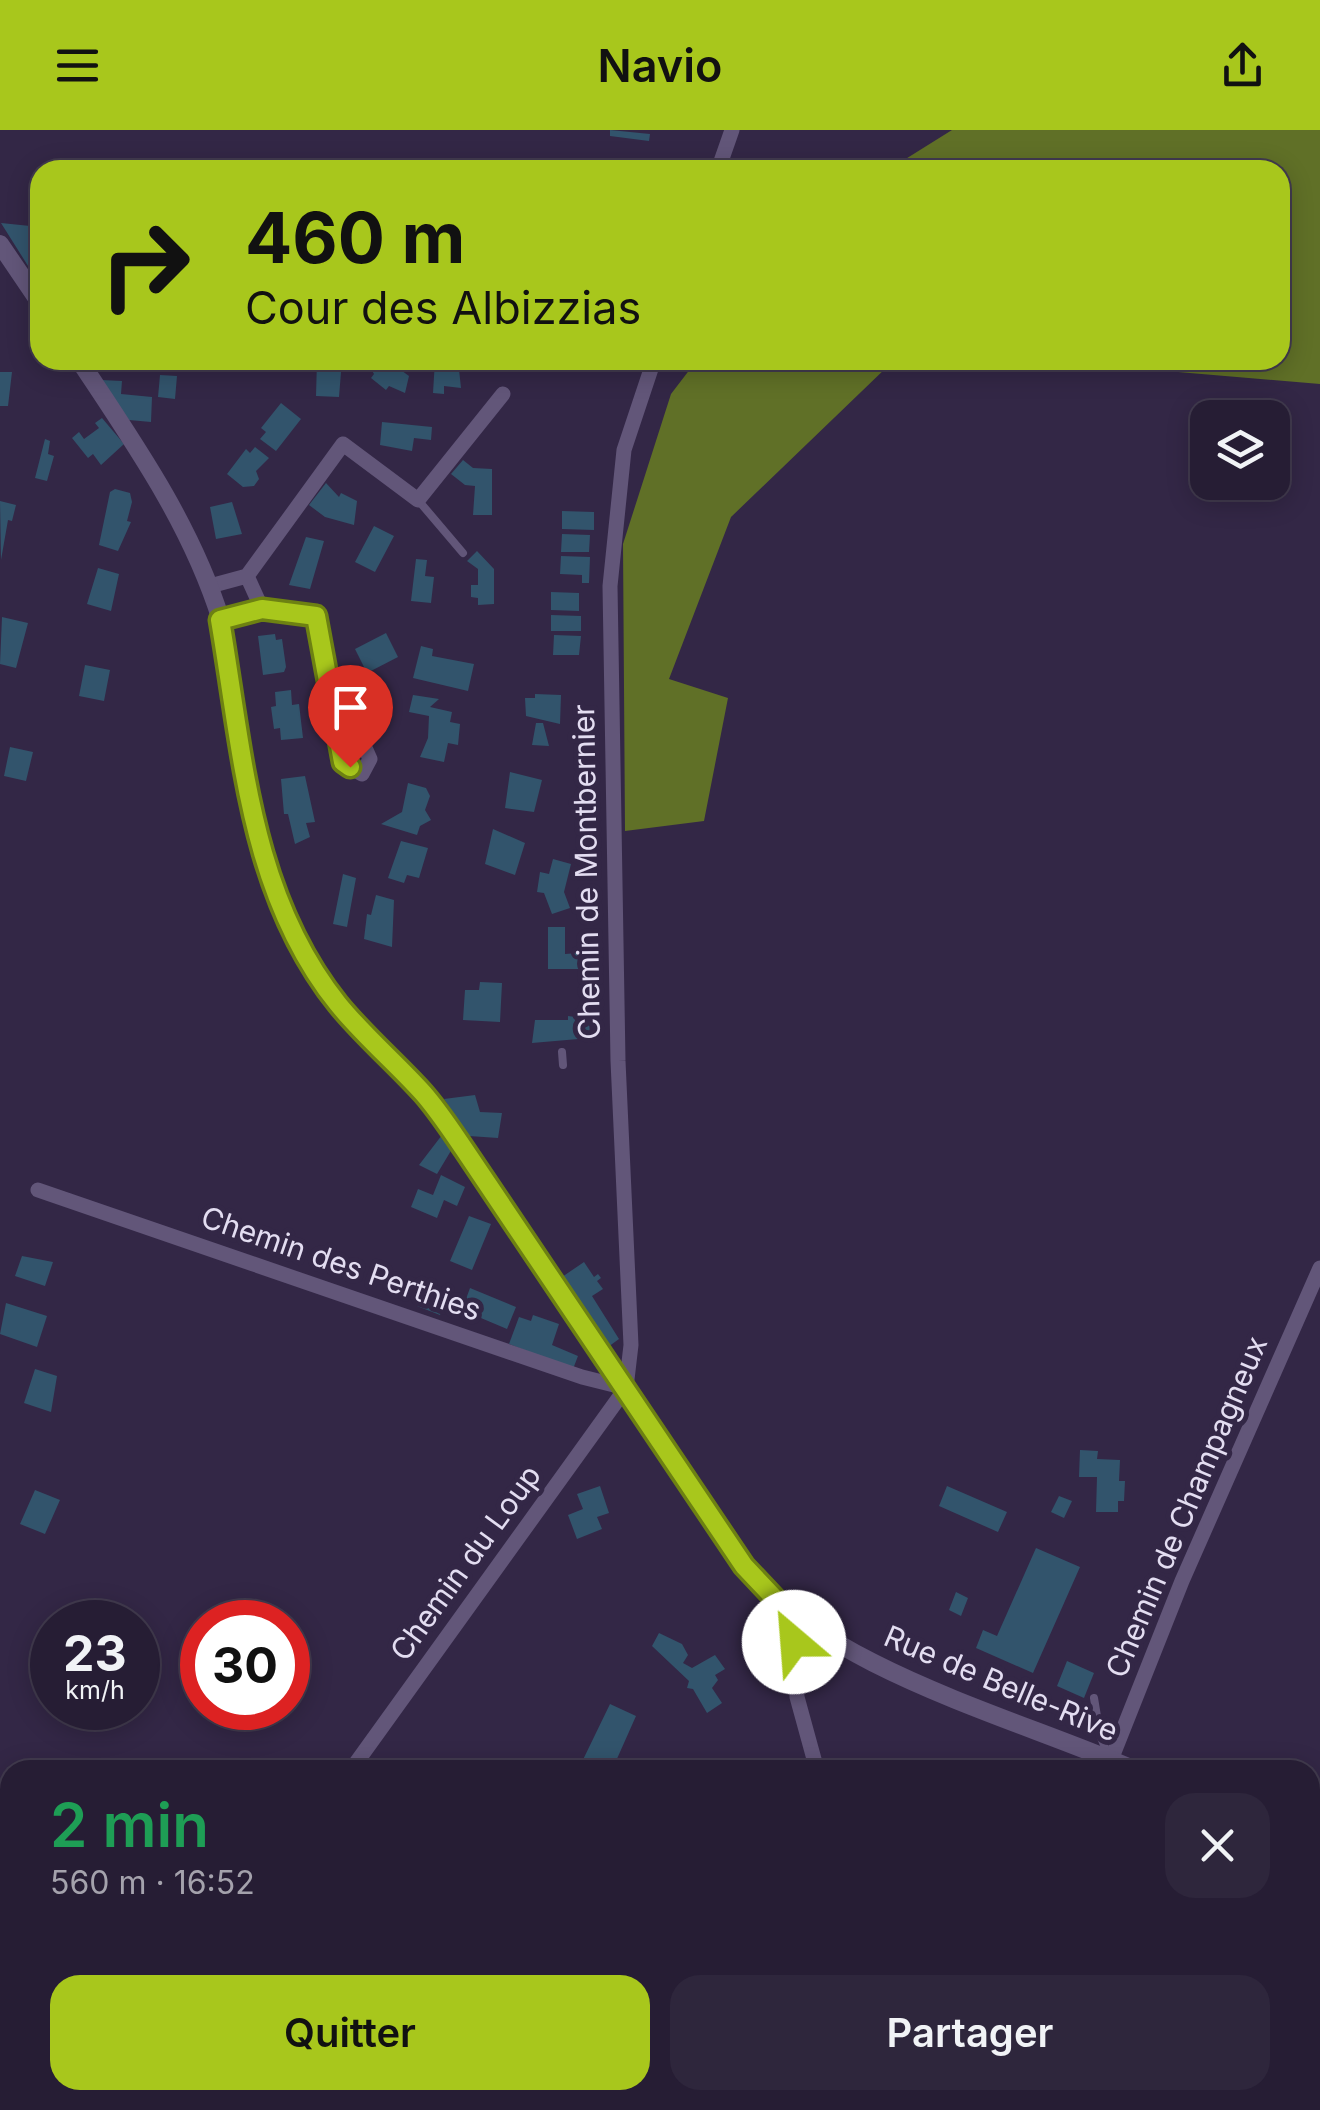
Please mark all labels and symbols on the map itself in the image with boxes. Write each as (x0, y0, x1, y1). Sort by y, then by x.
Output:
pin (308, 665, 393, 768)
street label: Chemin de Montbernier (565, 704, 607, 1040)
street label: Chemin des Perthies (197, 1198, 486, 1328)
street label: Chemin de Champagneux (1098, 1331, 1274, 1683)
street label: Chemin du Loup (382, 1458, 548, 1667)
position arrow (742, 1590, 846, 1694)
speed limit sign: 30 (180, 1600, 310, 1730)
street label: Rue de Belle-Rive (879, 1618, 1124, 1749)

